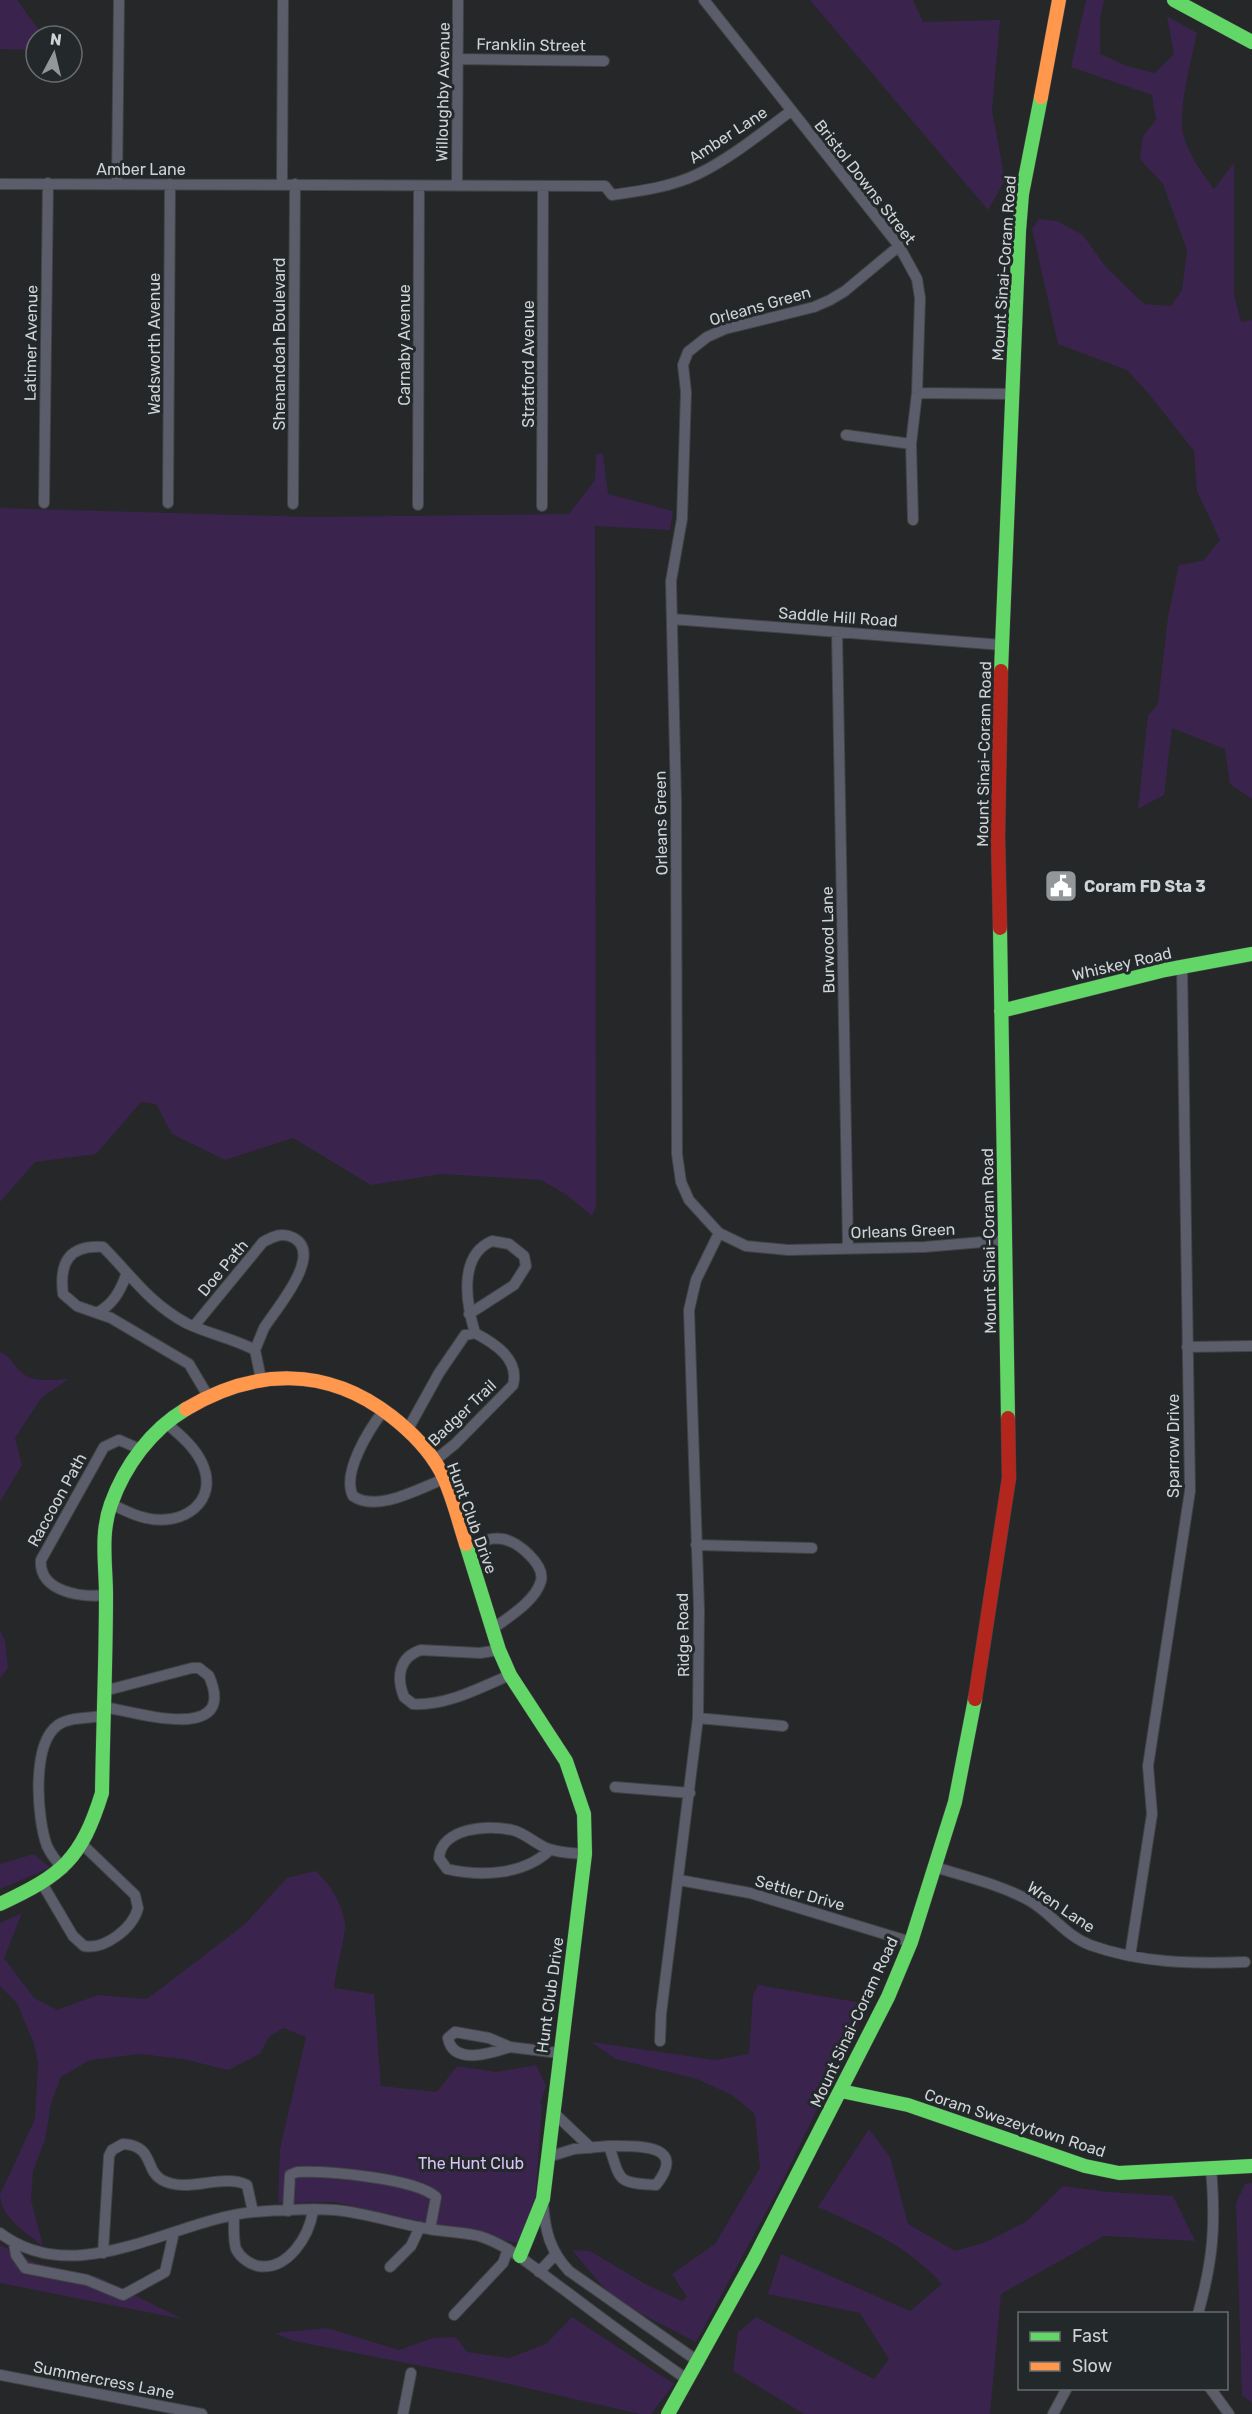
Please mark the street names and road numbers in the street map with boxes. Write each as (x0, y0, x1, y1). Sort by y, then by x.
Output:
street label: Willoughby Avenue (432, 22, 454, 162)
street label: Franklin Street (476, 35, 586, 55)
street label: Amber Lane (685, 103, 771, 167)
street label: Bristol Downs Street (810, 116, 920, 248)
street label: Amber Lane (96, 160, 186, 179)
street label: Mount Sinai-Coram Road (988, 175, 1020, 361)
street label: Shenandoah Boulevard (270, 258, 289, 430)
street label: Wadsworth Avenue (145, 273, 164, 415)
street label: Orleans Green (707, 282, 813, 330)
street label: Carnaby Avenue (395, 284, 414, 406)
street label: Latimer Avenue (20, 285, 42, 401)
street label: Stratford Avenue (519, 300, 538, 428)
street label: Saddle Hill Road (778, 603, 898, 631)
street label: Mount Sinai-Coram Road (973, 661, 995, 847)
street label: Orleans Green (651, 770, 671, 876)
street label: Burwood Lane (818, 886, 838, 994)
street label: Whiskey Road (1070, 943, 1174, 985)
street label: Mount Sinai-Coram Road (978, 1148, 1000, 1334)
street label: Orleans Green (850, 1220, 956, 1242)
street label: Doe Path (194, 1236, 252, 1300)
street label: Badger Trail (424, 1376, 500, 1450)
street label: Sparrow Drive (1164, 1394, 1183, 1498)
street label: Raccoon Path (24, 1450, 90, 1550)
street label: Hunt Club Drive (443, 1460, 501, 1576)
street label: Ridge Road (673, 1593, 693, 1677)
street label: Settler Drive (753, 1871, 847, 1915)
street label: Wren Lane (1024, 1877, 1099, 1937)
street label: Mount Sinai-Coram Road (806, 1934, 902, 2110)
street label: Hunt Club Drive (532, 1936, 568, 2054)
street label: Coram Swezeytown Road (922, 2085, 1108, 2161)
street label: Summercress Lane (32, 2357, 176, 2403)

